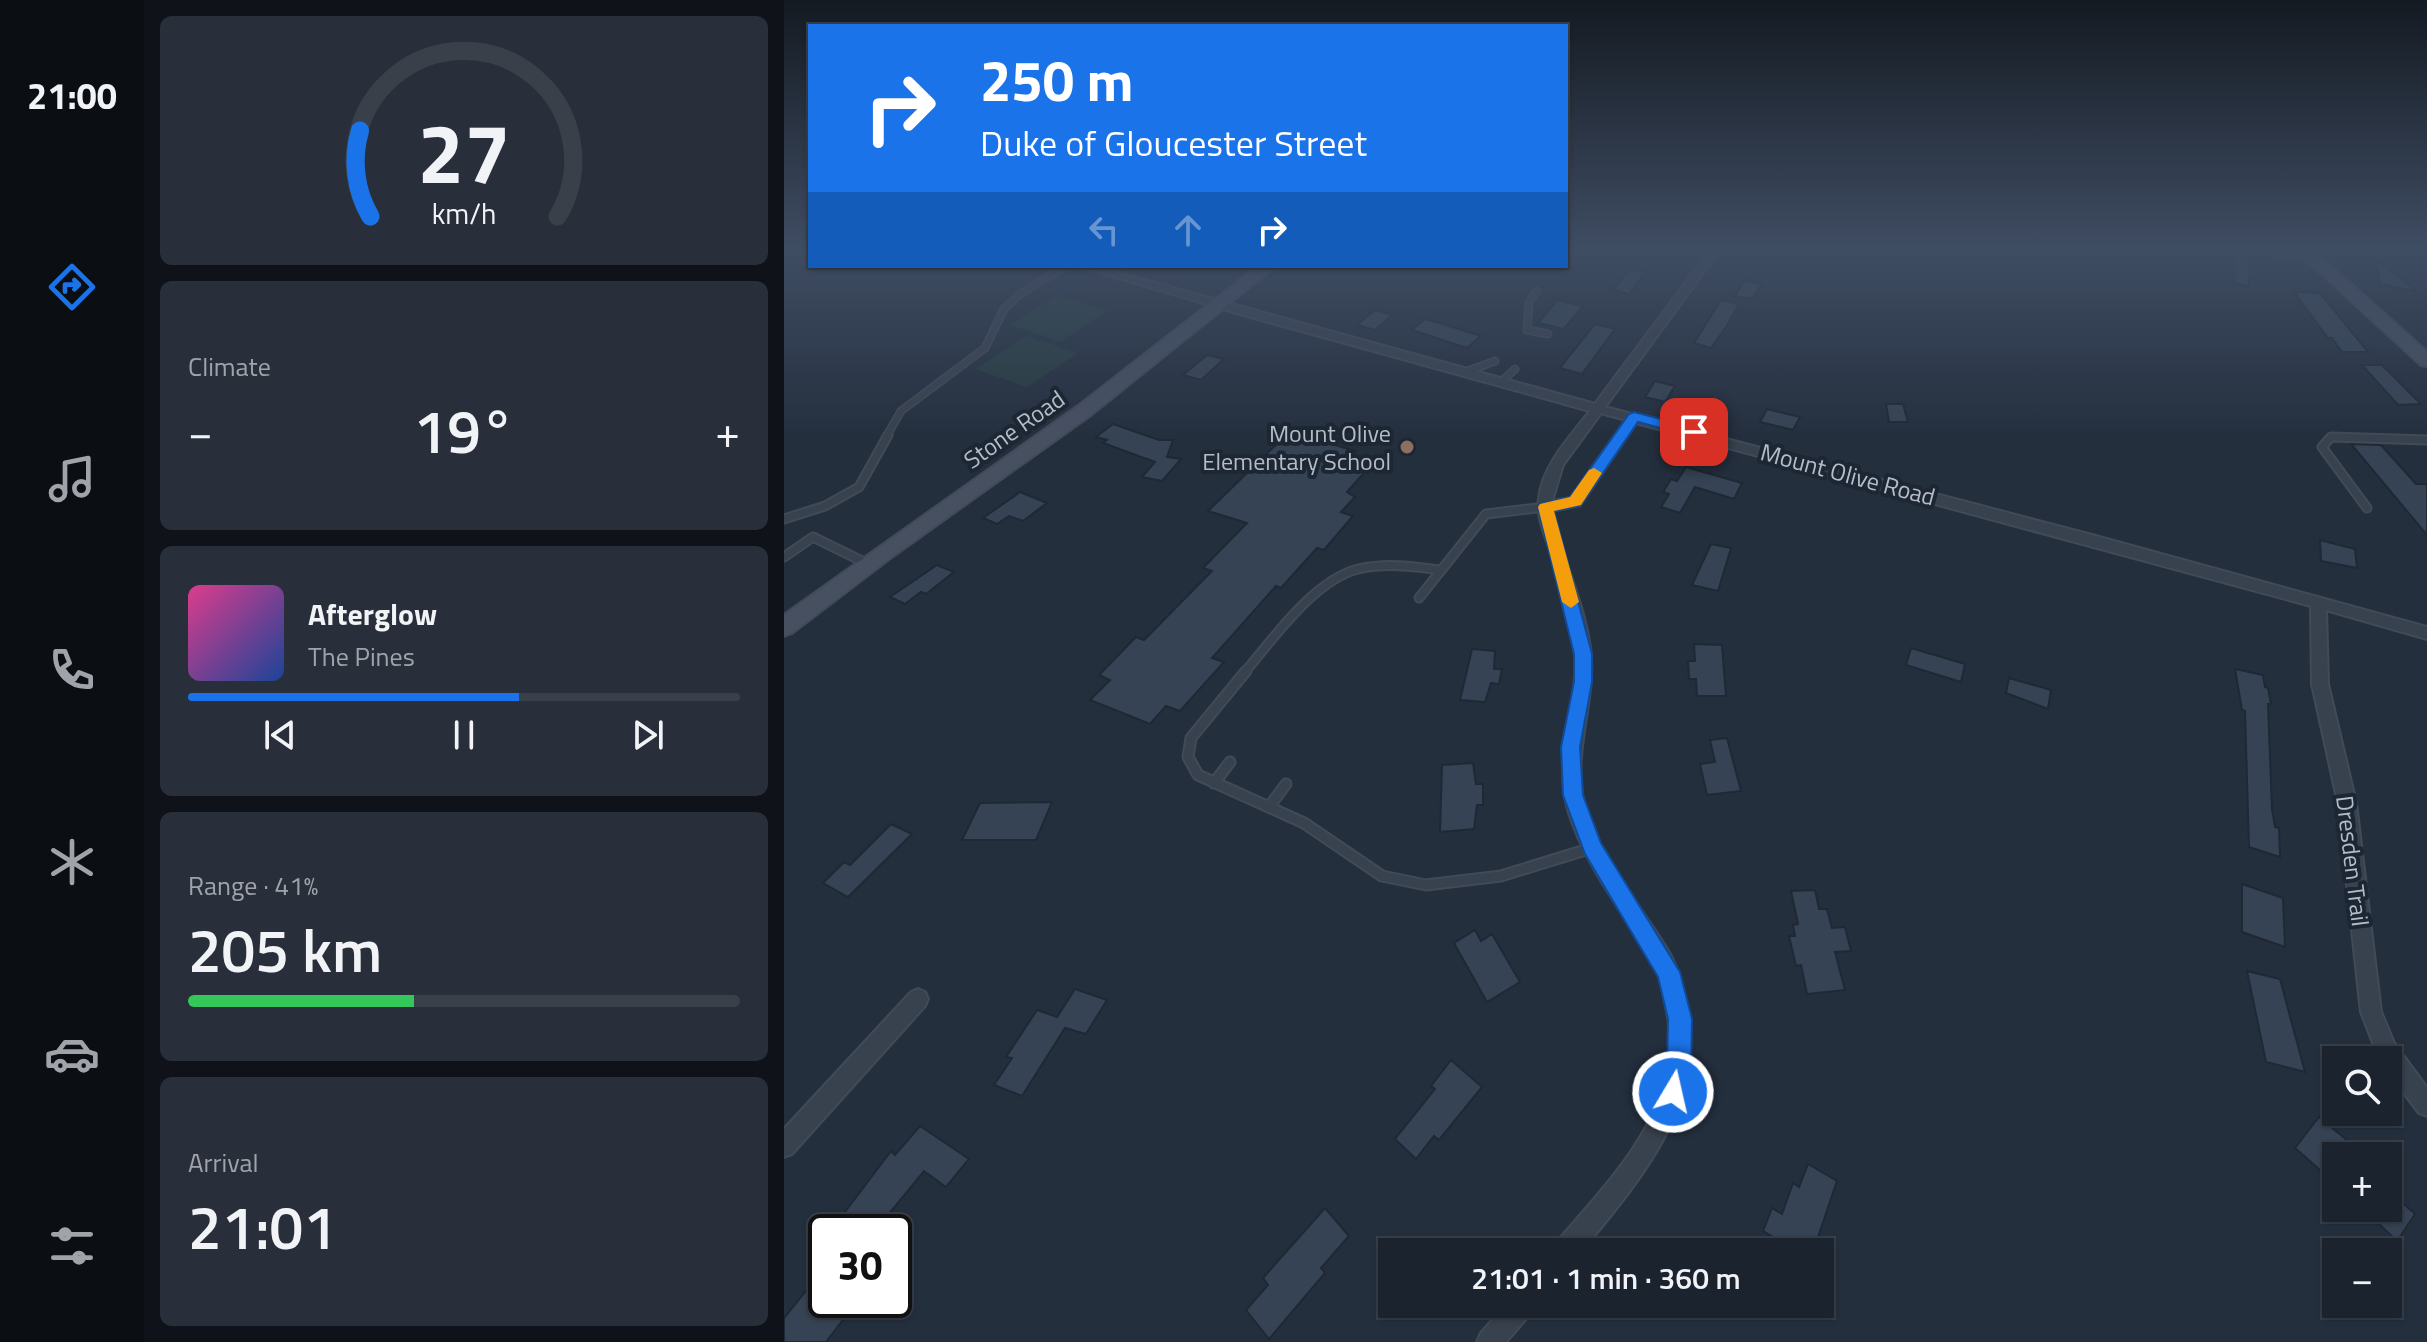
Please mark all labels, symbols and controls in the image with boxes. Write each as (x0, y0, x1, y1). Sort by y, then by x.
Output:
text: 250 m (980, 38, 1133, 123)
icon: right (848, 56, 952, 160)
text: 21:00 (27, 68, 117, 123)
text: 27 (417, 88, 511, 214)
text: Duke of Gloucester Street (980, 115, 1367, 170)
text: km/h (432, 192, 496, 235)
icon: left (1082, 208, 1126, 252)
icon: ahead (1166, 208, 1210, 252)
icon: right (1250, 208, 1294, 252)
icon: directions (44, 259, 100, 315)
text: Climate (188, 347, 271, 386)
street label: Stone Road (956, 381, 1072, 477)
text: 19° (414, 385, 514, 476)
text: − (188, 398, 213, 465)
text: + (715, 398, 740, 465)
pin (1660, 398, 1728, 466)
icon: arrive (1672, 410, 1716, 454)
place label: Mount Olive Elementary School (1202, 415, 1391, 479)
street label: Mount Olive Road (1757, 433, 1939, 515)
marker: Mount Olive Elementary School (1398, 438, 1416, 456)
icon: music (44, 451, 100, 507)
text: Afterglow (308, 591, 437, 637)
text: The Pines (308, 637, 415, 676)
icon: phone (44, 642, 100, 698)
icon: previous (258, 713, 302, 757)
icon: pause (442, 713, 486, 757)
icon: next (626, 713, 670, 757)
street label: Dresden Trail (2327, 794, 2379, 928)
icon: climate (44, 834, 100, 890)
text: Range · 41% (188, 866, 318, 905)
text: 205 km (188, 904, 382, 995)
icon: car (44, 1026, 100, 1082)
map controls (2322, 1046, 2402, 1318)
button: search (2322, 1046, 2402, 1126)
position arrow (1631, 1050, 1715, 1134)
button: + (2322, 1142, 2402, 1222)
text: Arrival (188, 1143, 259, 1182)
text: 21:01 (188, 1181, 337, 1272)
speed limit sign: 30 (808, 1214, 912, 1318)
icon: filters (44, 1218, 100, 1274)
button: − (2322, 1238, 2402, 1318)
text: 21:01 · 1 min · 360 m (1471, 1255, 1741, 1301)

